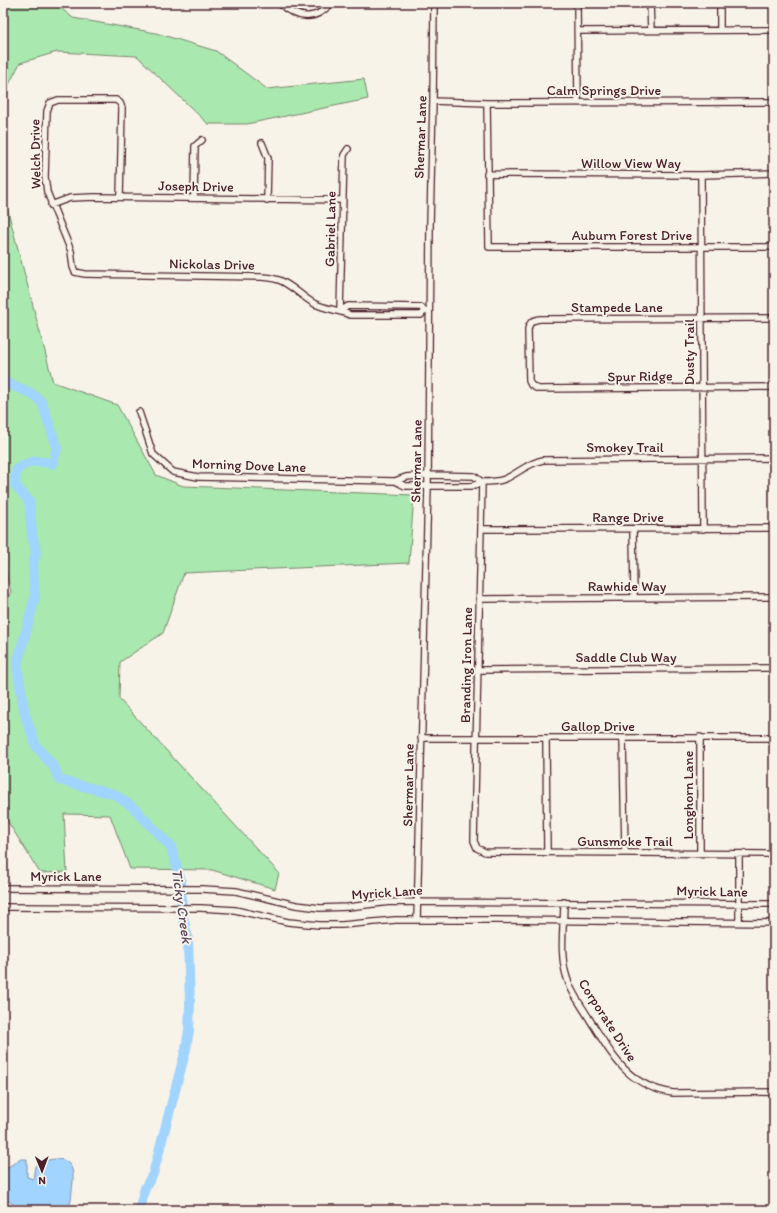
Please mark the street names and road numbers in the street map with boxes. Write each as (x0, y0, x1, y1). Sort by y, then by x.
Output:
street label: Calm Springs Drive (547, 82, 662, 99)
street label: Shermar Lane (411, 95, 430, 179)
street label: Welch Drive (26, 118, 45, 189)
street label: Willow View Way (581, 155, 681, 172)
street label: Joseph Drive (158, 177, 234, 196)
street label: Gabriel Lane (321, 191, 340, 267)
street label: Auburn Forest Drive (572, 227, 693, 244)
street label: Nickolas Drive (169, 255, 255, 274)
street label: Stampede Lane (571, 299, 663, 316)
street label: Dusty Trail (681, 319, 698, 385)
street label: Spur Ridge (607, 367, 673, 386)
street label: Shermar Lane (407, 419, 426, 503)
street label: Smokey Trail (586, 439, 664, 456)
street label: Morning Dove Lane (192, 455, 307, 476)
street label: Range Drive (592, 509, 664, 526)
street label: Rawhide Way (588, 578, 667, 595)
street label: Branding Iron Lane (457, 606, 476, 723)
street label: Saddle Club Way (575, 649, 677, 666)
street label: Gallop Drive (561, 718, 635, 735)
street label: Shermar Lane (399, 743, 418, 827)
street label: Longhorn Lane (680, 750, 697, 839)
street label: Gunsmoke Trail (577, 833, 673, 850)
street label: Myrick Lane (30, 868, 102, 885)
street label: Myrick Lane (351, 882, 424, 903)
street label: Myrick Lane (676, 882, 748, 901)
street label: Corporate Drive (575, 976, 641, 1065)

